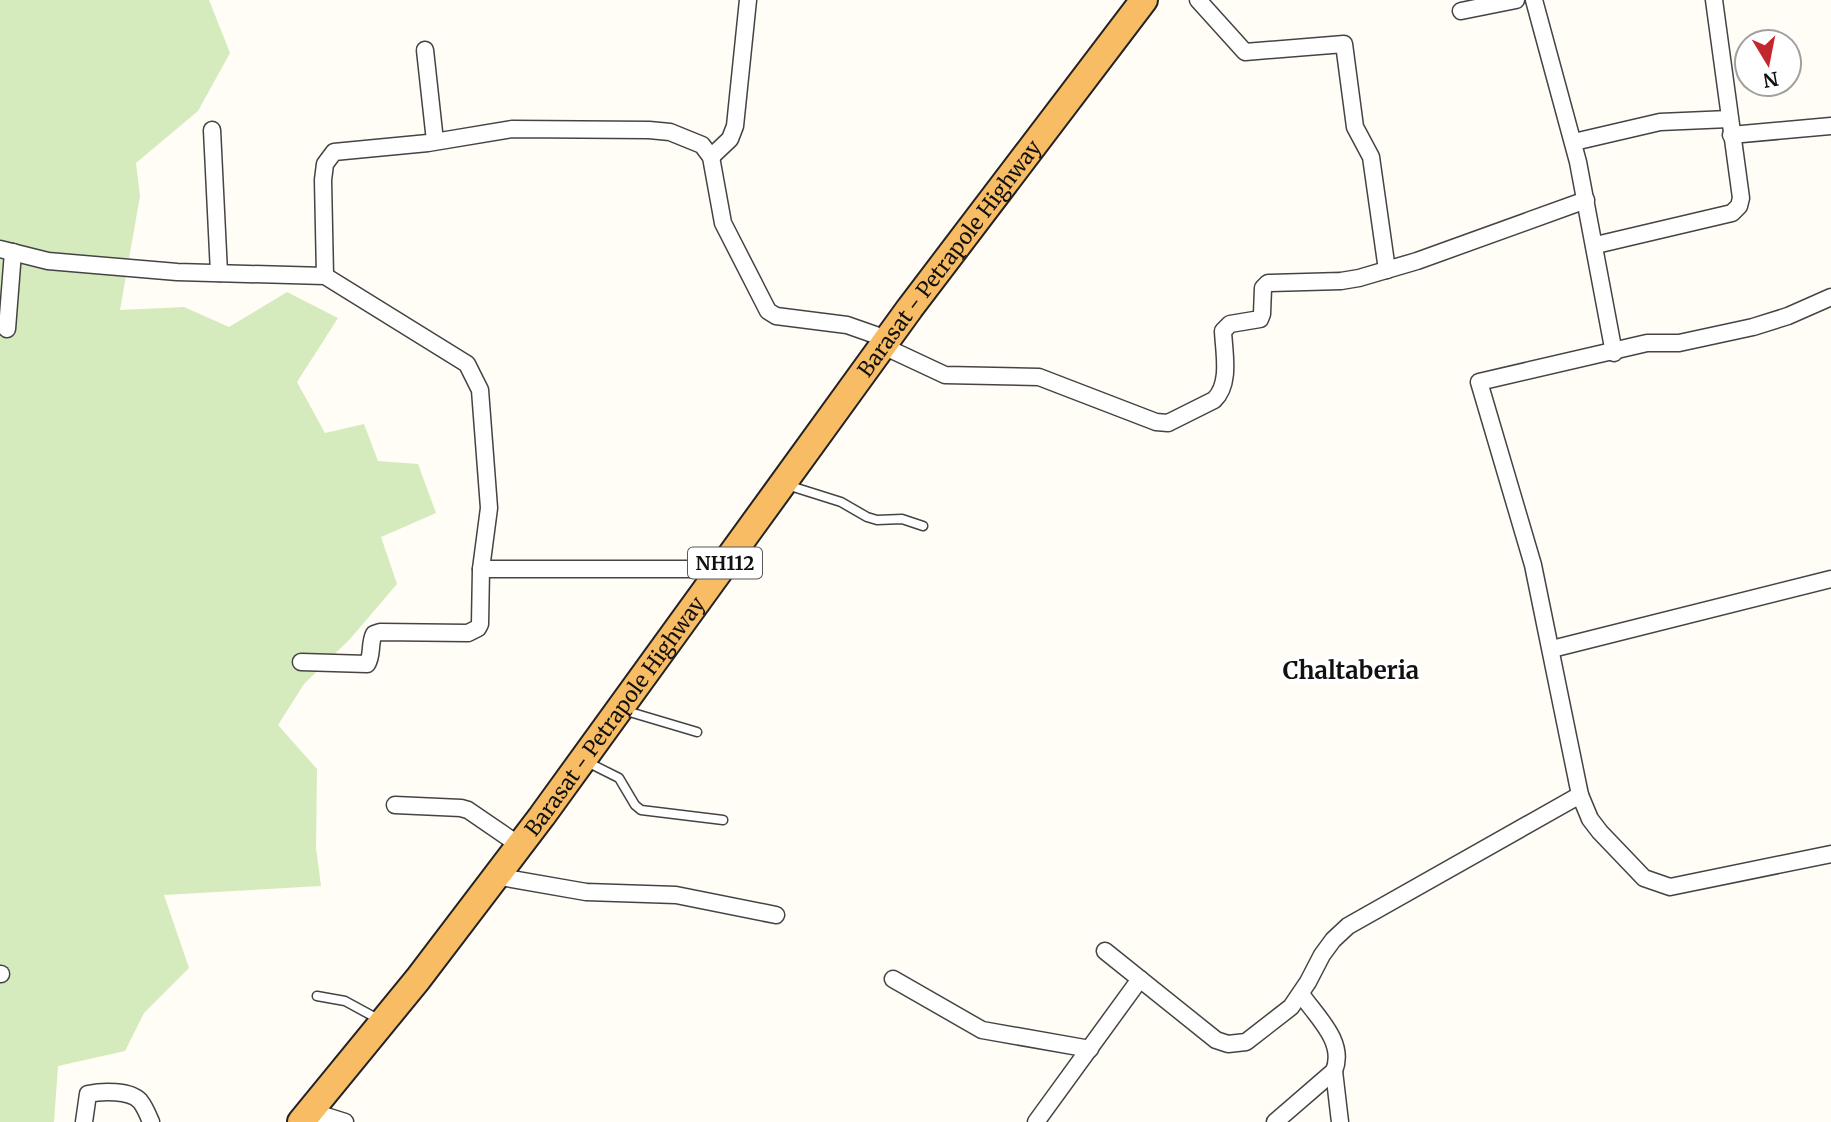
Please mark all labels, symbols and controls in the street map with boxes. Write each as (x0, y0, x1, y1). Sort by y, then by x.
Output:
north arrow (1733, 28, 1803, 98)
text: N (1761, 67, 1780, 93)
street label: Barasat - Petrapole Highway (851, 134, 1047, 382)
road number: NH112 (688, 548, 762, 578)
street label: Barasat - Petrapole Highway (518, 590, 711, 841)
district label: Chaltaberia (1283, 655, 1419, 686)

